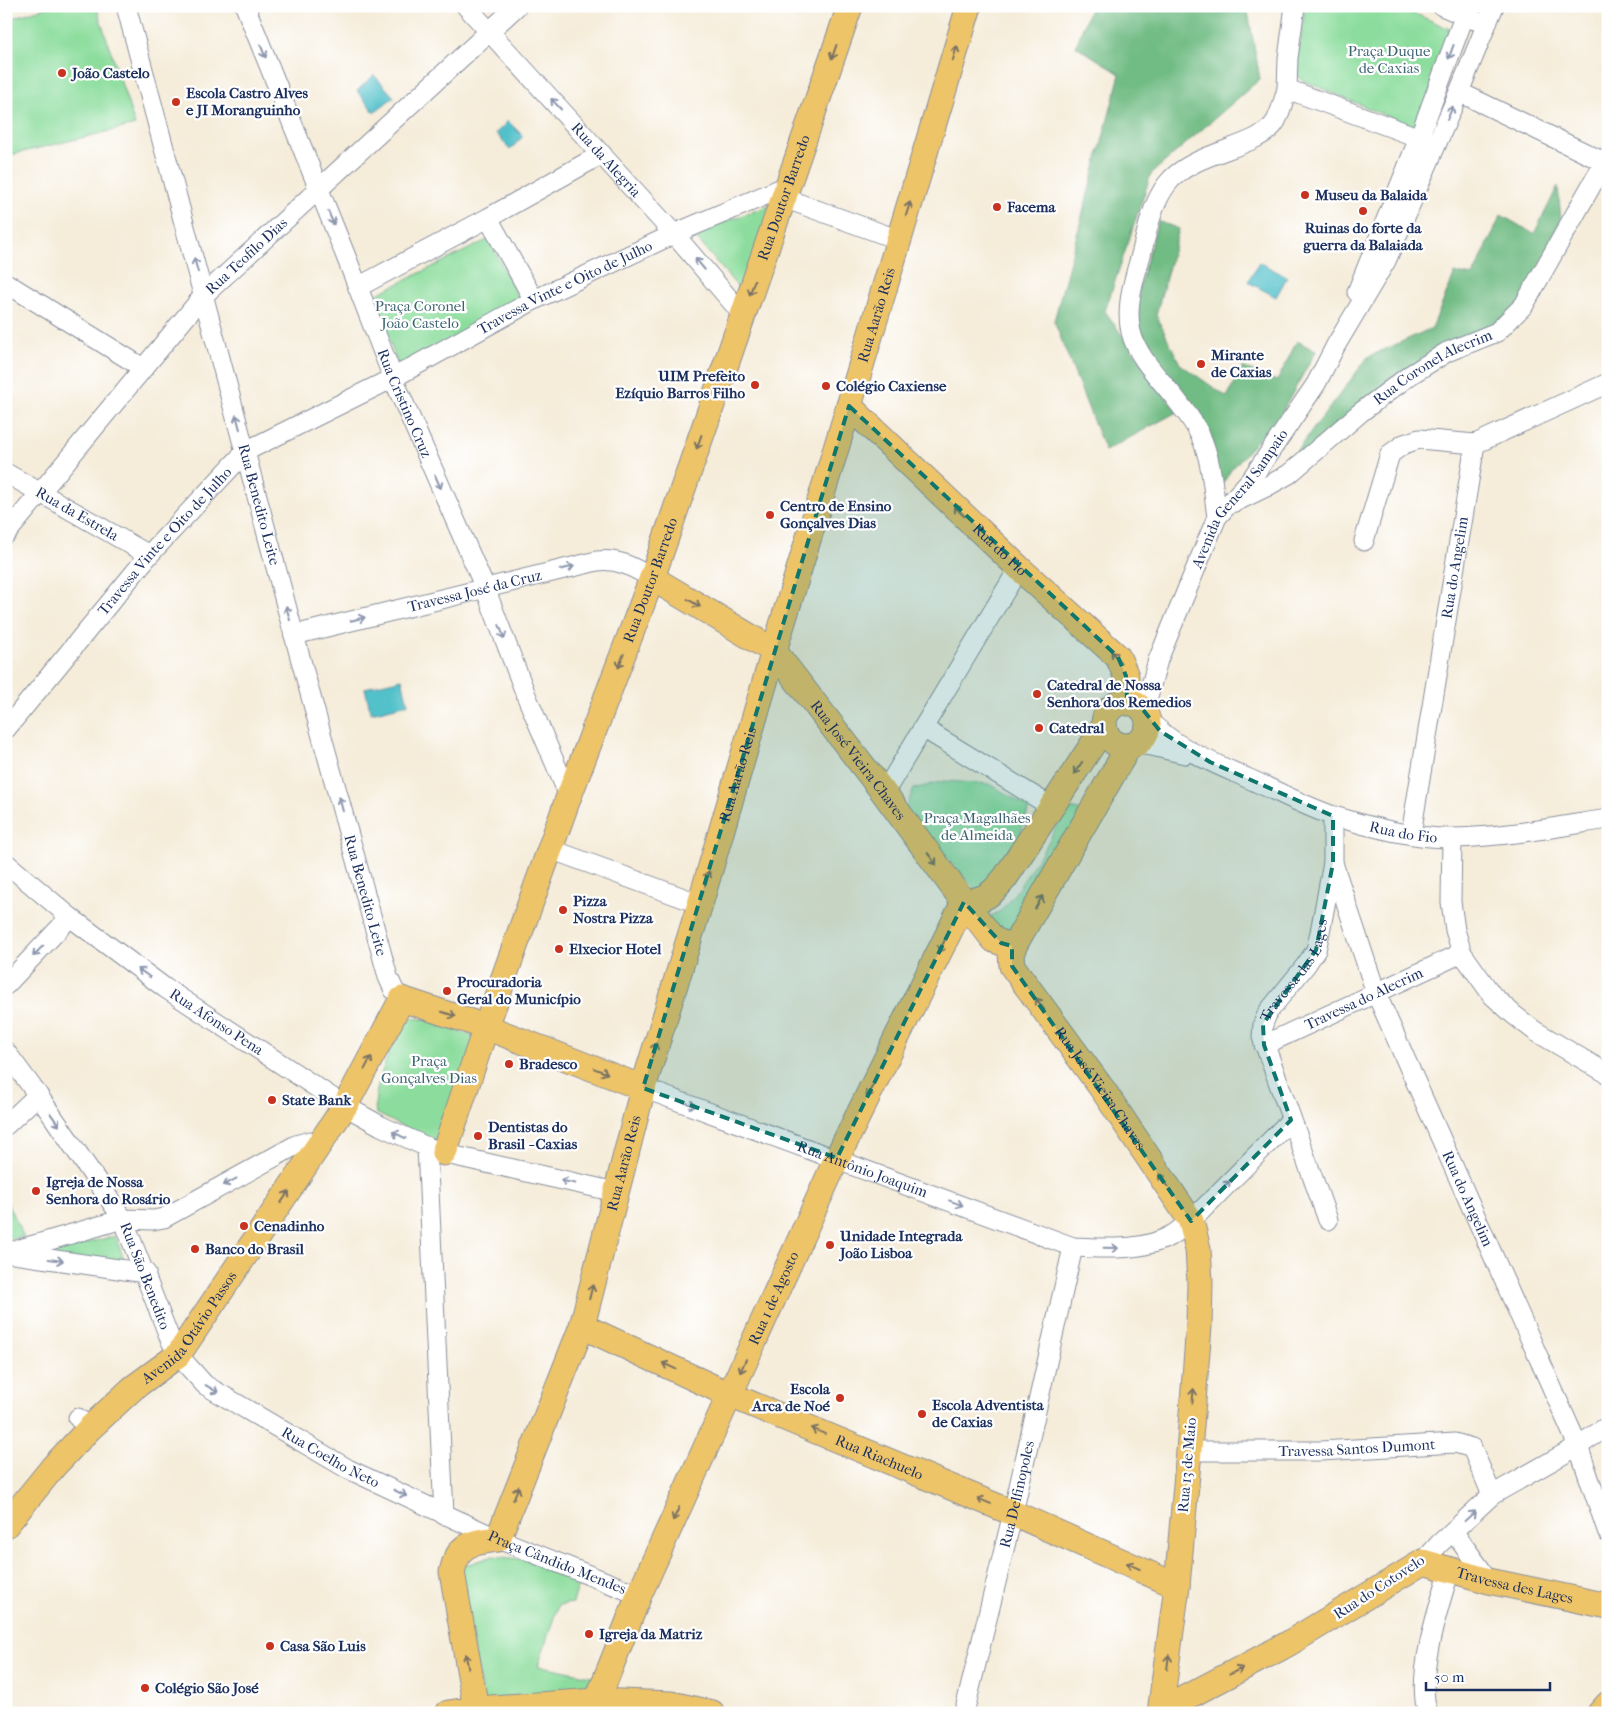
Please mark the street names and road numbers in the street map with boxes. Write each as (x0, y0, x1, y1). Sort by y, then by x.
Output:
street label: Rua da Alegria (568, 119, 645, 202)
street label: Rua Doutor Barredo (754, 132, 814, 263)
street label: Rua Teofilo Dias (202, 213, 291, 298)
street label: Travessa Vinte e Oito de Julho (474, 236, 655, 338)
street label: Rua Aarão Reis (854, 265, 899, 365)
street label: Rua Coronel Alecrim (1370, 326, 1495, 409)
street label: Rua Cristino Cruz (374, 346, 436, 461)
street label: Avenida General Sampaio (1187, 425, 1292, 572)
street label: Rua Benedito Leite (234, 442, 284, 568)
street label: Travessa Vinte e Oito de Julho (94, 463, 236, 619)
street label: Rua da Estrela (33, 483, 123, 545)
street label: Rua Doutor Barredo (619, 515, 681, 645)
street label: Rua do Angelim (1437, 515, 1472, 620)
street label: Rua do Fio (969, 519, 1031, 580)
street label: Travessa José da Cruz (406, 566, 544, 616)
street label: Rua José Vieira Chaves (806, 697, 910, 824)
street label: Rua Aarão Reis (715, 724, 760, 824)
street label: Rua do Fio (1368, 817, 1438, 847)
street label: Rua Benedito Leite (340, 833, 391, 958)
street label: Travessa das Lages (1256, 917, 1331, 1024)
street label: Travessa do Alecrim (1302, 963, 1426, 1034)
street label: Rua Afonso Pena (166, 985, 268, 1060)
street label: Rua José Vieira Chaves (1051, 1023, 1150, 1154)
street label: Rua Aarão Reis (603, 1113, 645, 1213)
street label: Rua Antônio Joaquim (795, 1137, 931, 1202)
street label: Rua do Angelim (1438, 1148, 1497, 1250)
street label: Rua São Benedito (116, 1220, 174, 1332)
street label: Rua 1 de Agosto (745, 1248, 803, 1348)
street label: Avenida Otávio Passos (137, 1267, 241, 1388)
street label: Rua 13 de Maio (1174, 1416, 1200, 1513)
street label: Rua Coelho Neto (278, 1423, 383, 1492)
street label: Rua Riachuelo (833, 1431, 926, 1484)
street label: Travessa Santos Dumont (1279, 1435, 1436, 1460)
street label: Rua Delfinopoles (996, 1439, 1038, 1550)
street label: Praça Cândido Mendes (485, 1527, 629, 1598)
street label: Rua do Cotovelo (1330, 1551, 1428, 1623)
street label: Travessa des Lages (1454, 1563, 1575, 1608)

